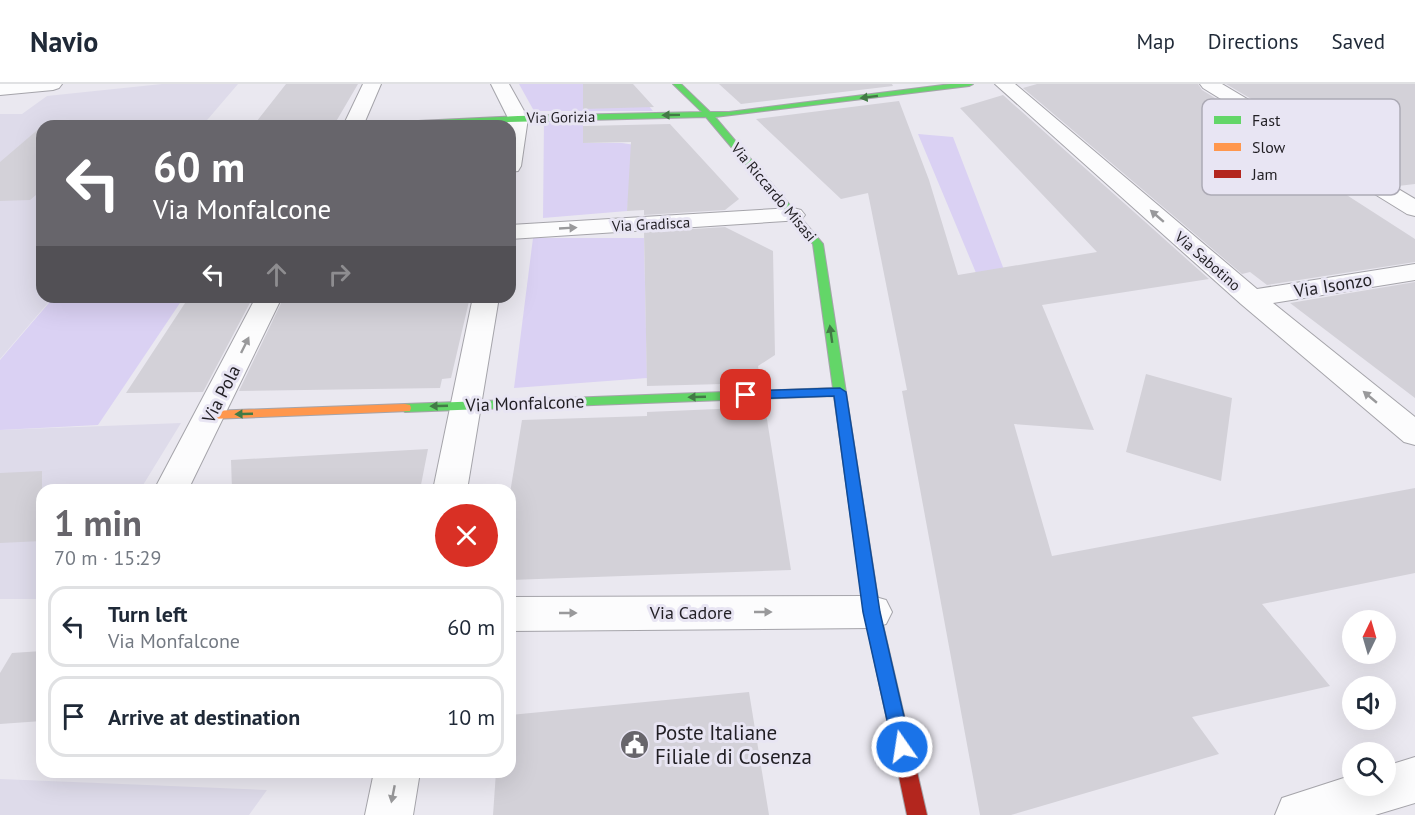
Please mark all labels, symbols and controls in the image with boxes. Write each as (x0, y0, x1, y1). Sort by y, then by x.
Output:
text: Navio (30, 23, 98, 60)
text: Map (1136, 28, 1175, 55)
text: Directions (1208, 28, 1299, 55)
text: Saved (1332, 28, 1385, 55)
one-way arrow (860, 92, 879, 101)
legend (1202, 99, 1400, 195)
street label: Via Gorizia (526, 107, 595, 127)
one-way arrow (661, 110, 680, 120)
text: Fast (1252, 110, 1281, 130)
text: Slow (1252, 137, 1286, 157)
street label: Via Riccardo Misasi (727, 138, 821, 245)
text: 60 m (153, 139, 245, 194)
icon: left (54, 144, 132, 222)
text: Jam (1251, 164, 1278, 184)
text: Via Monfalcone (153, 192, 331, 226)
one-way arrow (1149, 210, 1165, 223)
street label: Via Gradisca (610, 212, 691, 236)
one-way arrow (559, 224, 578, 233)
street label: Via Sabotino (1170, 227, 1245, 295)
icon: left (197, 258, 230, 291)
icon: ahead (260, 258, 293, 291)
icon: right (323, 258, 356, 291)
street label: Via Isonzo (1291, 268, 1374, 303)
one-way arrow (826, 324, 835, 343)
one-way arrow (241, 336, 250, 353)
street label: Via Pola (196, 361, 245, 428)
pin (720, 369, 771, 420)
icon: arrive (729, 378, 762, 411)
street label: Via Monfalcone (464, 389, 585, 417)
one-way arrow (1362, 390, 1378, 403)
one-way arrow (688, 392, 707, 402)
one-way arrow (430, 402, 449, 411)
one-way arrow (235, 409, 254, 419)
text: 1 min (54, 499, 142, 546)
button: close (435, 504, 498, 567)
text: 70 m · 15:29 (54, 545, 161, 571)
text: Turn left (108, 600, 188, 628)
street label: Via Cadore (649, 601, 732, 624)
one-way arrow (754, 607, 773, 617)
one-way arrow (559, 608, 578, 618)
icon: left (57, 610, 90, 643)
north arrow (1342, 610, 1396, 664)
map controls (1342, 610, 1396, 796)
text: 60 m (447, 613, 495, 641)
text: Via Monfalcone (108, 628, 240, 654)
button: sound (1342, 676, 1396, 730)
icon: arrive (57, 700, 90, 733)
text: Arrive at destination (108, 703, 300, 731)
text: 10 m (447, 703, 495, 731)
position arrow (870, 715, 934, 779)
place label: Poste Italiane Filiale di Cosenza (655, 719, 812, 770)
public building icon: Poste Italiane Filiale di Cosenza (618, 728, 650, 760)
button: search (1342, 742, 1396, 796)
one-way arrow (388, 784, 397, 803)

